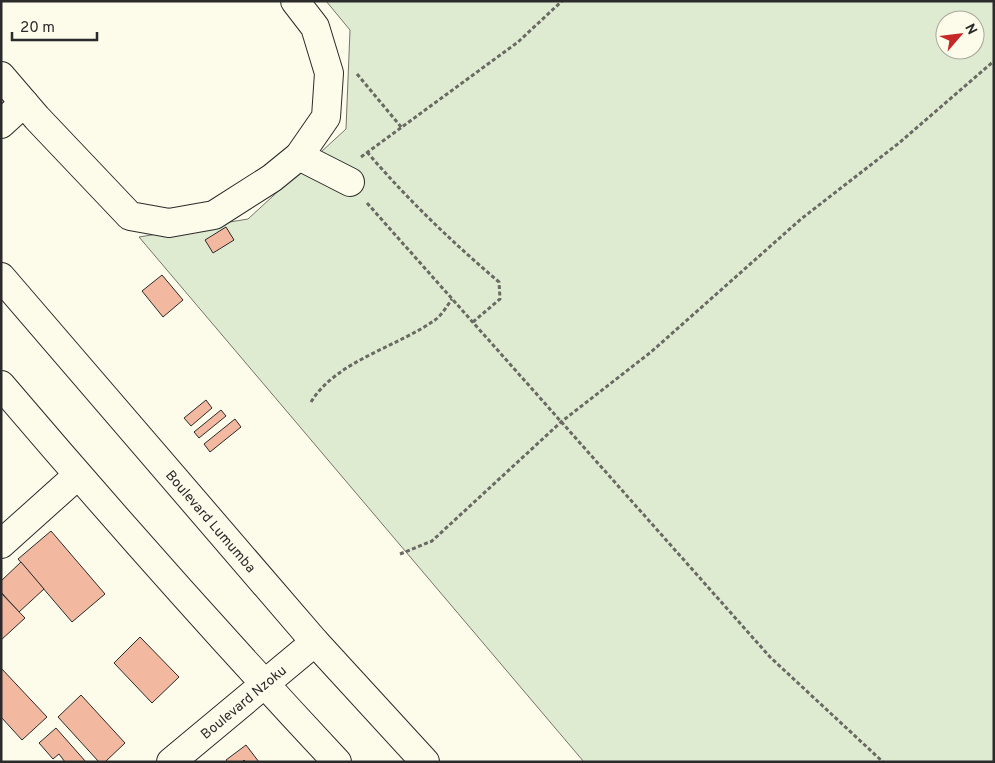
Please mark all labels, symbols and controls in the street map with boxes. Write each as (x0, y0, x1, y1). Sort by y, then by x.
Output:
scale bar (12, 10, 98, 42)
north arrow (935, 10, 985, 60)
text: 20 m (20, 19, 55, 38)
text: N (960, 21, 980, 38)
street label: Boulevard Lumumba (161, 467, 259, 577)
street label: Boulevard Nzoku (198, 662, 291, 744)

